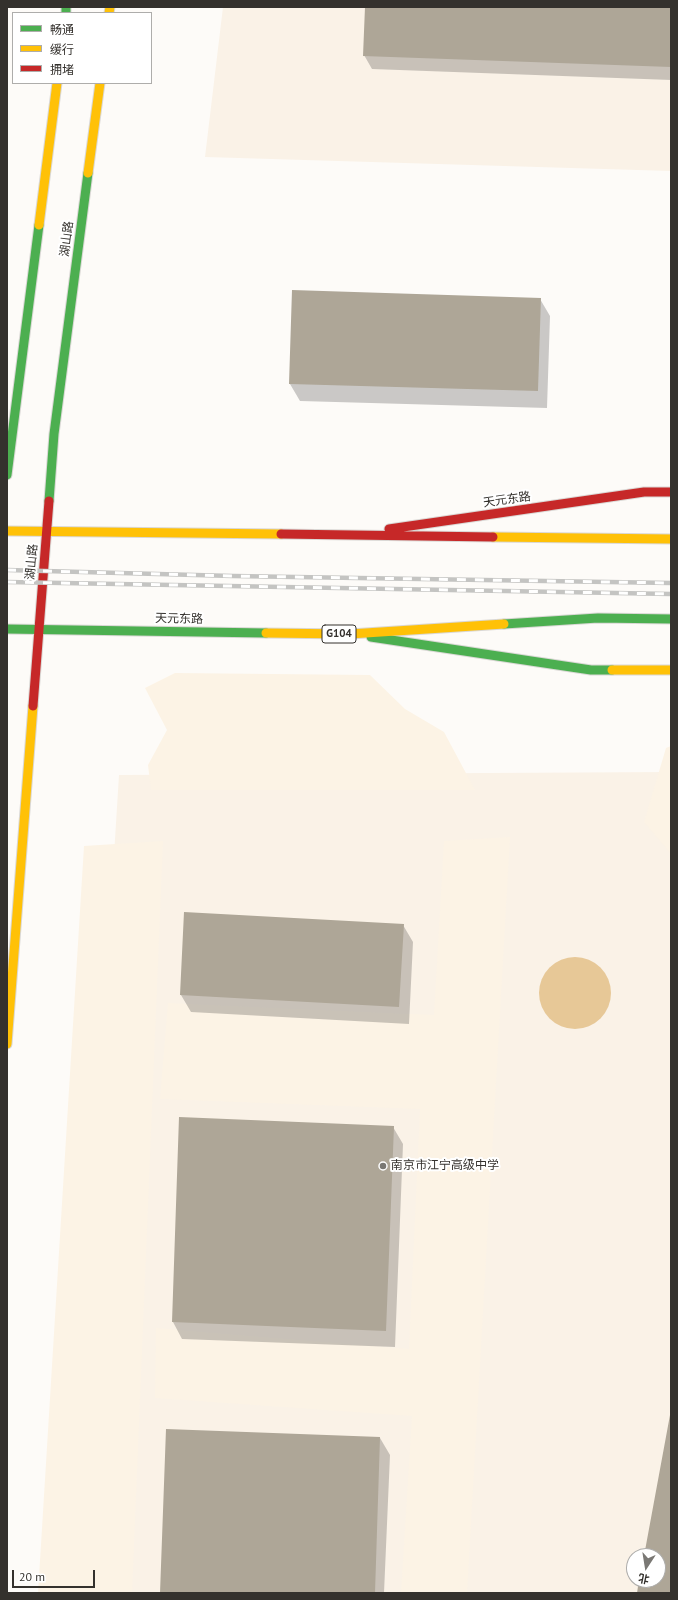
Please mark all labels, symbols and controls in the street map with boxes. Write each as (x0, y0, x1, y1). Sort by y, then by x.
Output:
legend (12, 12, 152, 84)
text: 畅通 (50, 22, 74, 37)
text: 缓行 (50, 42, 74, 57)
text: 拥堵 (50, 62, 74, 77)
street label: 湖山路 (58, 220, 76, 258)
street label: 天元东路 (482, 490, 532, 510)
street label: 湖山路 (23, 543, 41, 581)
street label: 天元东路 (155, 611, 203, 627)
road number: G104 (322, 625, 356, 643)
place label: 南京市江宁高级中学 (391, 1159, 499, 1173)
marker: 南京市江宁高级中学 (378, 1161, 388, 1171)
north arrow (626, 1548, 666, 1588)
scale bar (14, 1562, 97, 1588)
text: 20 m (19, 1569, 45, 1584)
text: 北 (637, 1571, 651, 1587)

